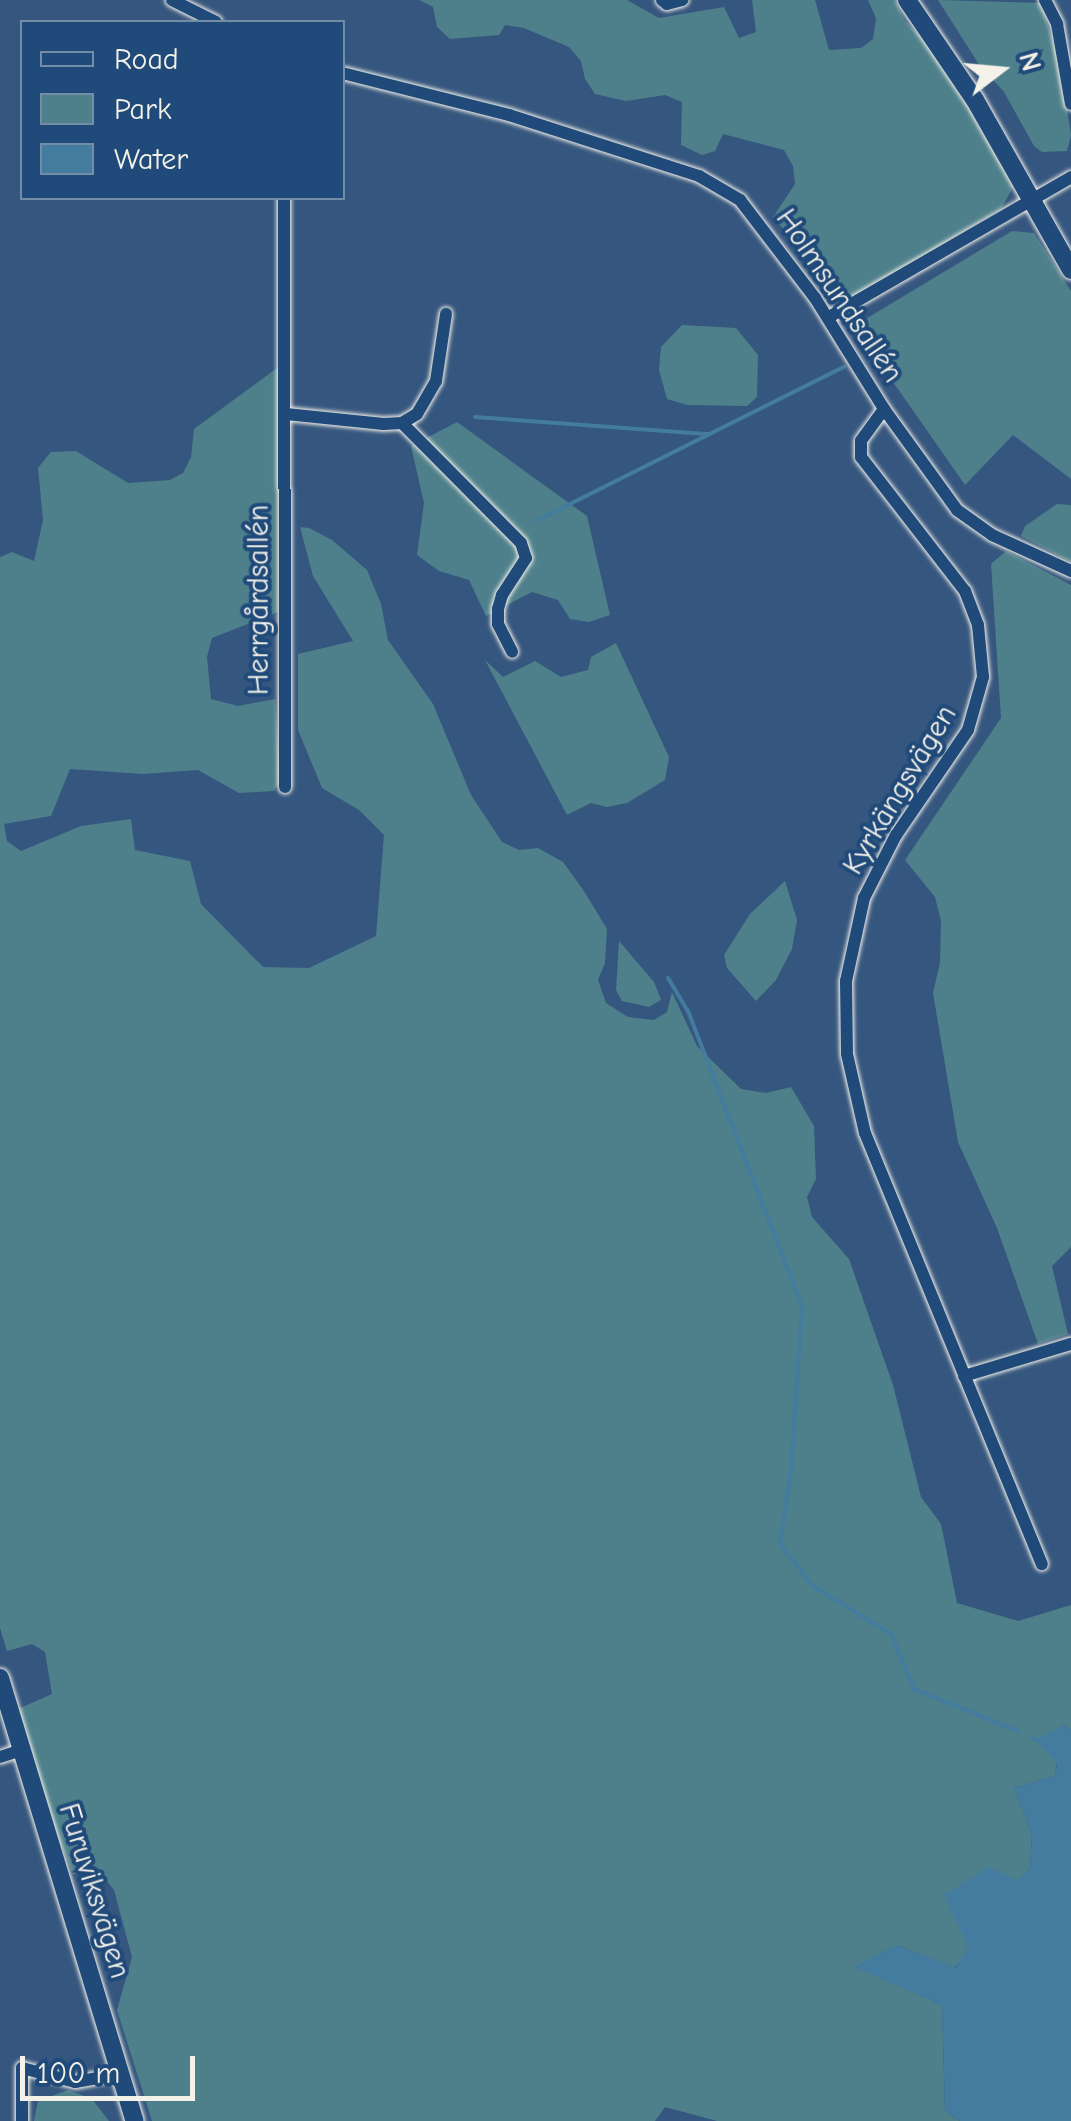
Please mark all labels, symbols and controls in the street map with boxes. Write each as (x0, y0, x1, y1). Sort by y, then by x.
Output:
legend (20, 20, 345, 200)
north arrow (951, 20, 1051, 120)
text: Road (114, 42, 179, 77)
text: N (1012, 49, 1048, 75)
text: Park (114, 92, 171, 127)
text: Water (114, 142, 188, 177)
street label: Holmsundsallén (768, 202, 910, 390)
street label: Herrgårdsallén (241, 505, 277, 695)
street label: Kyrkängsvägen (835, 699, 965, 881)
street label: Furuviksvägen (50, 1799, 138, 1983)
scale bar (25, 2036, 200, 2098)
text: 100 m (37, 2056, 120, 2091)

